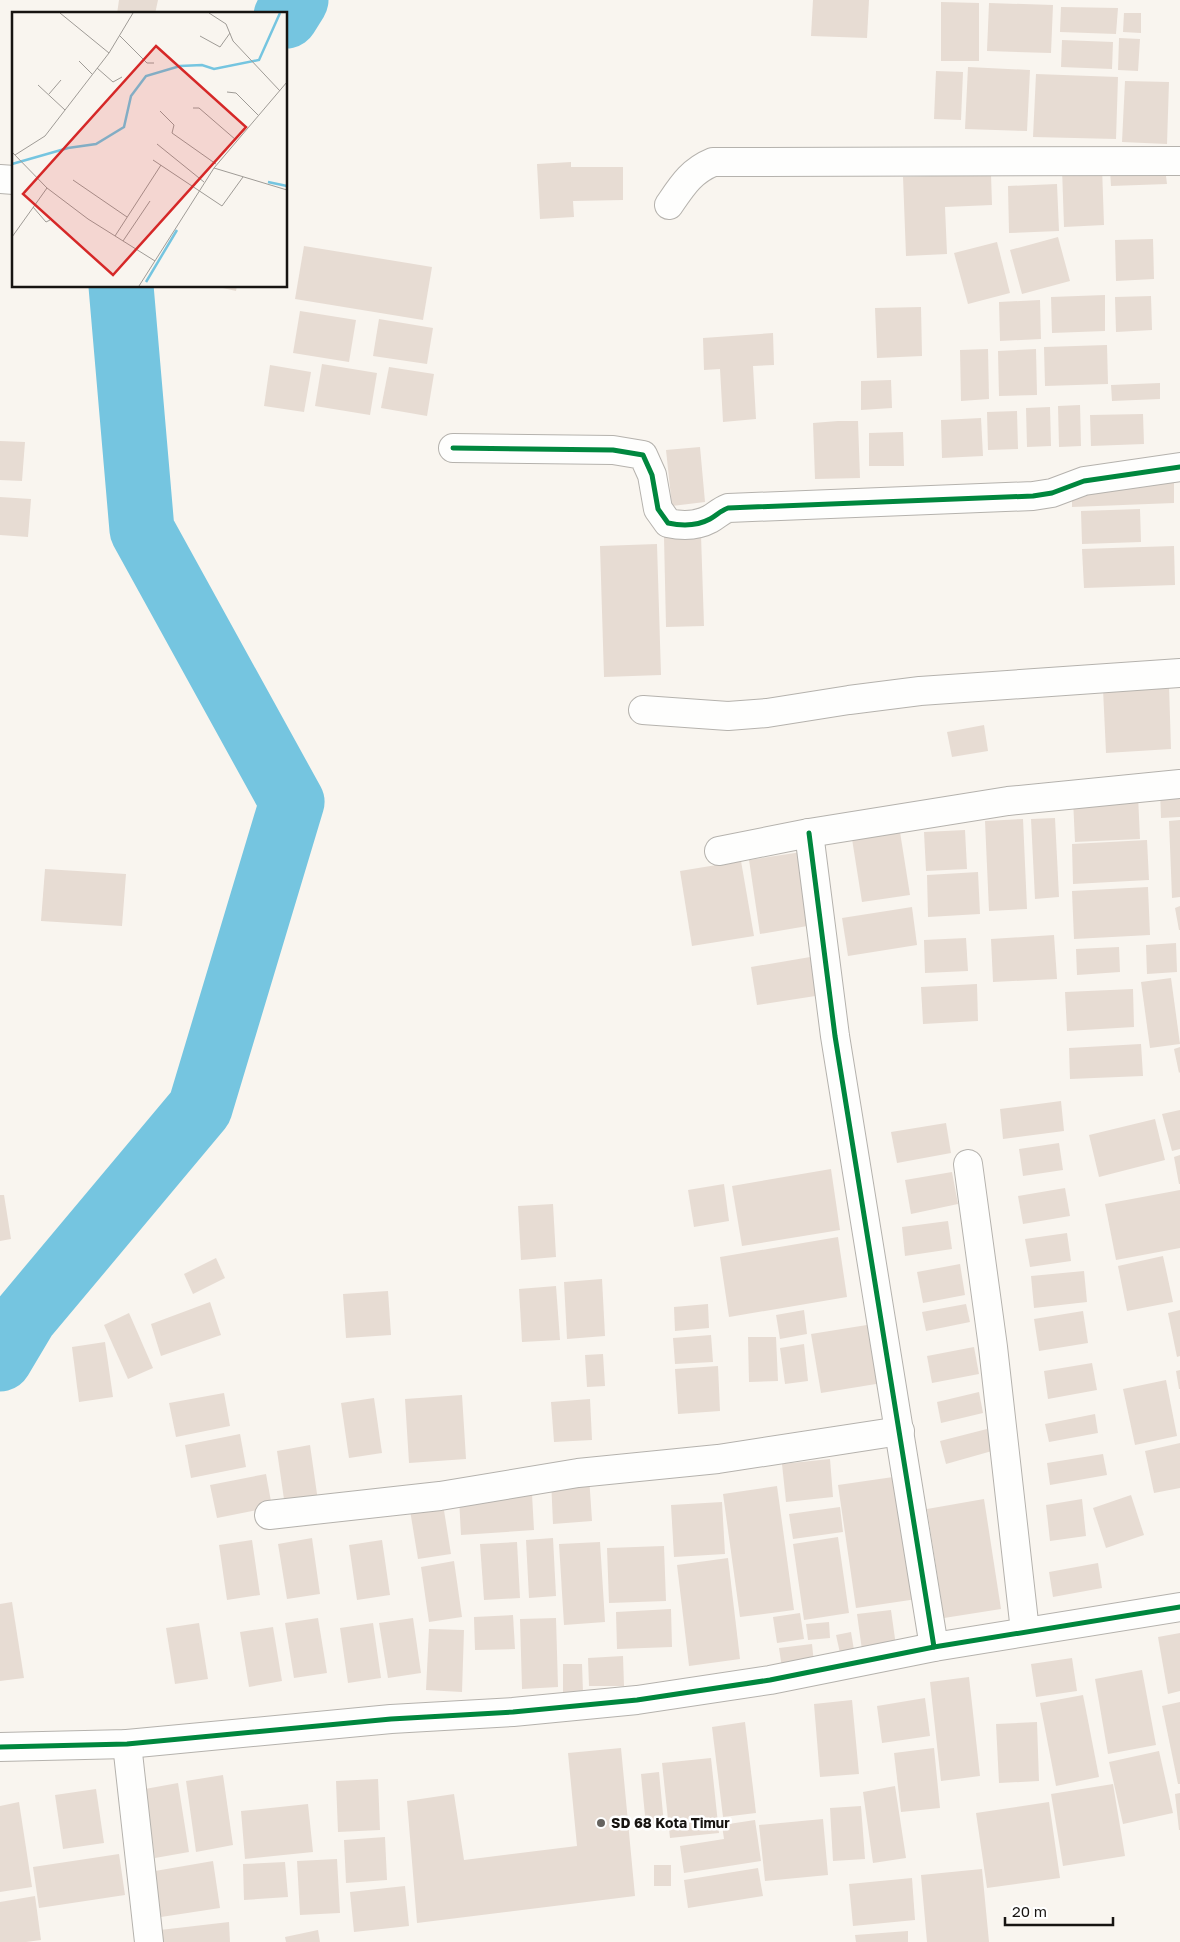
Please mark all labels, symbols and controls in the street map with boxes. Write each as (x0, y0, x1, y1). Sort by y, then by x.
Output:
inset map (12, 12, 288, 288)
place label: SD 68 Kota Timur (611, 1814, 730, 1831)
marker: SD 68 Kota Timur (595, 1817, 607, 1829)
scale bar (1005, 1894, 1112, 1926)
text: 20 m (1012, 1902, 1047, 1920)

